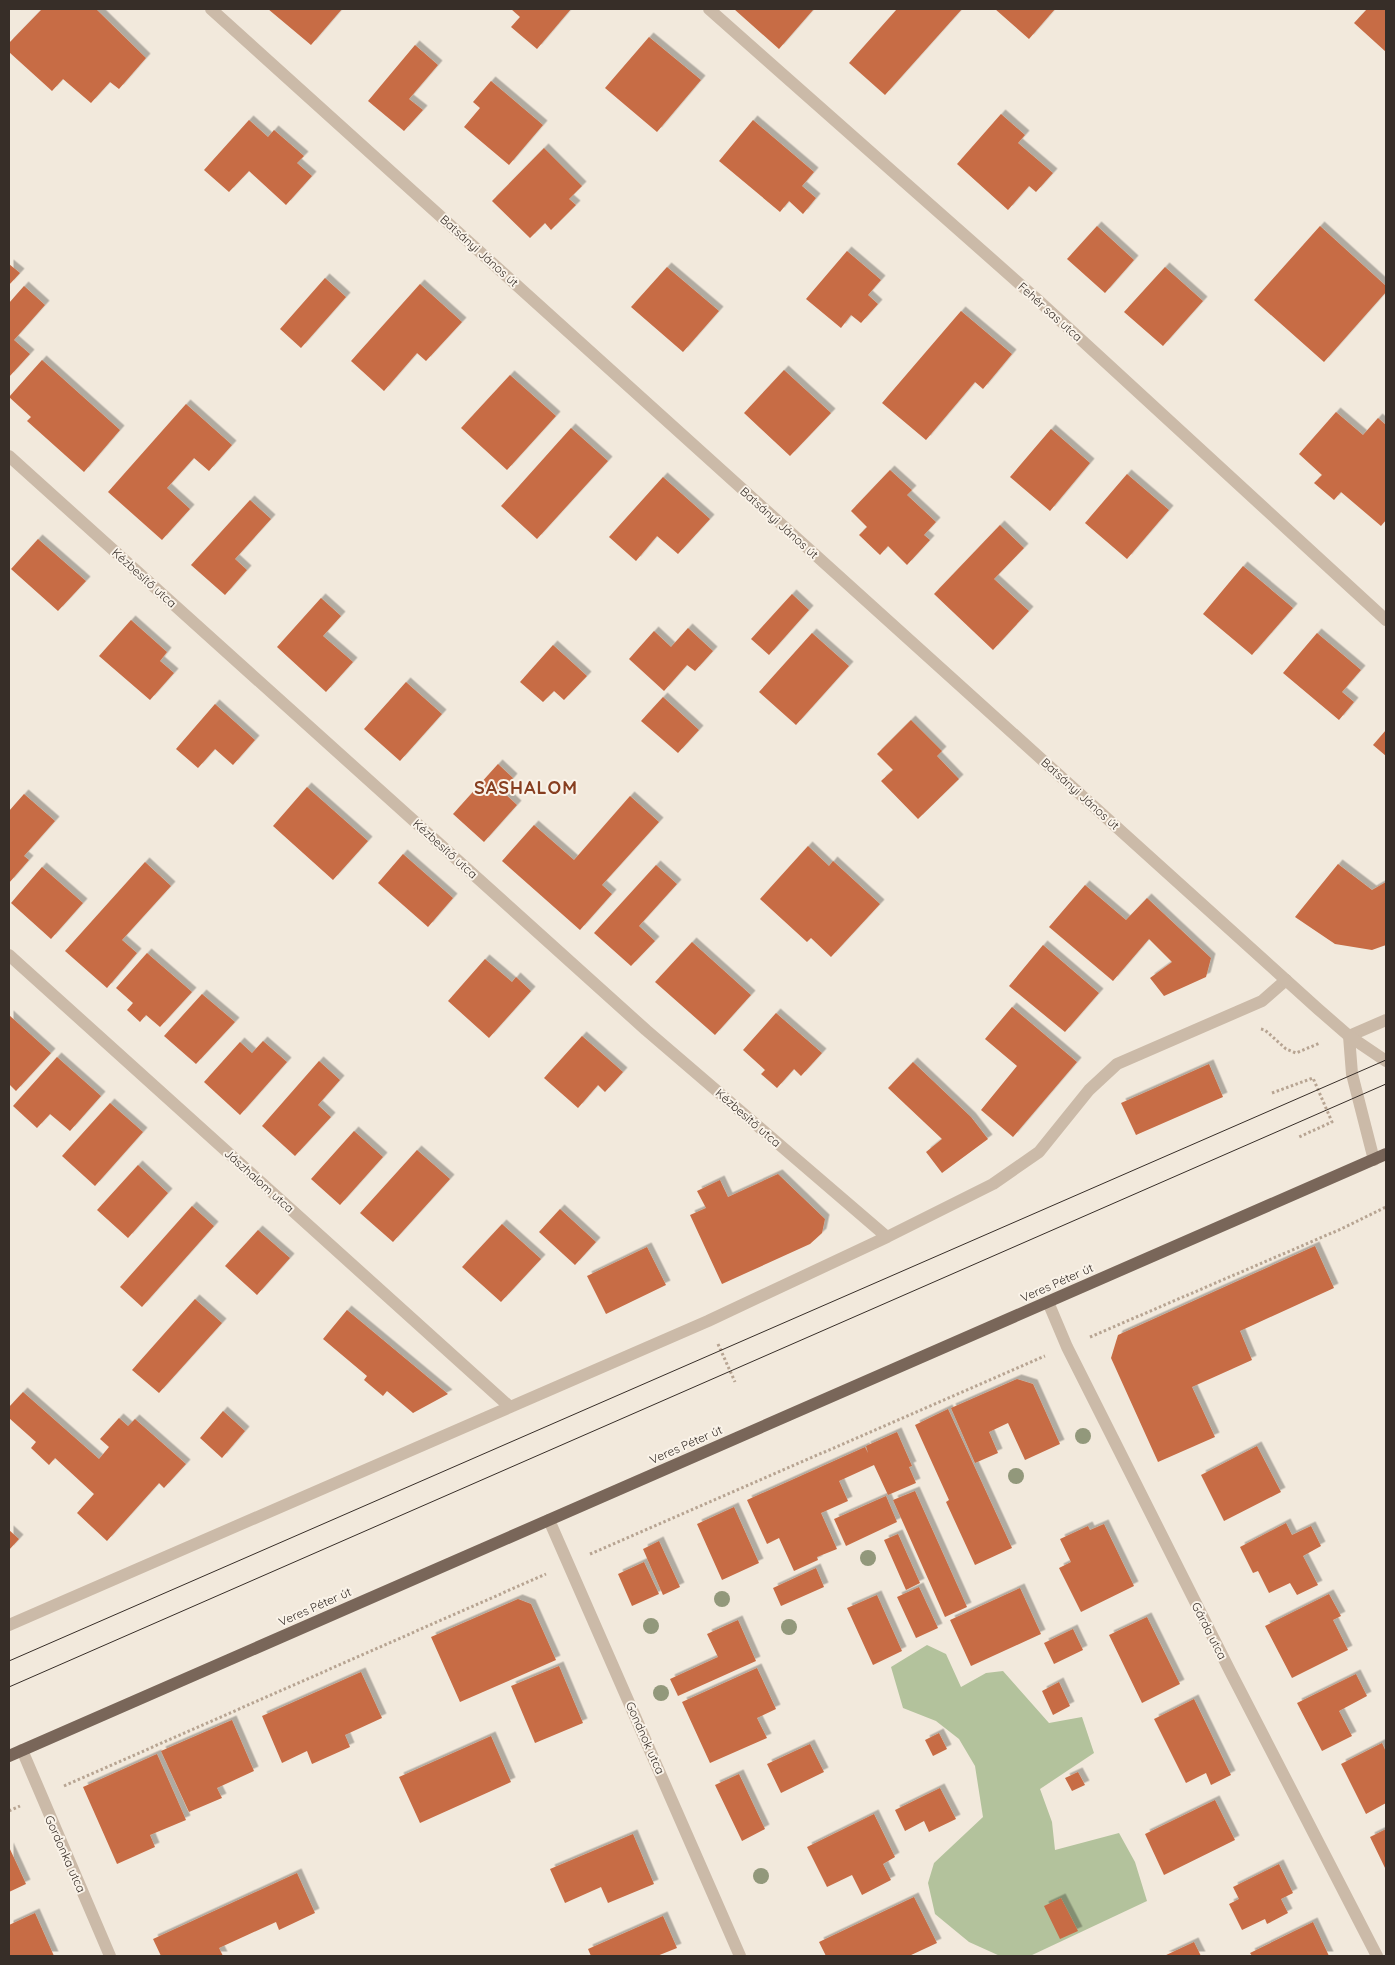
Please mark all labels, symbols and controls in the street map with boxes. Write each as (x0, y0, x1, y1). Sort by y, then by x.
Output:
street label: Batsányi János út (437, 212, 522, 290)
street label: Fehér sas utca (1015, 279, 1085, 344)
street label: Batsányi János út (737, 484, 822, 562)
street label: Kézbesítő utca (109, 545, 180, 610)
street label: Batsányi János út (1038, 755, 1123, 833)
district label: SASHALOM (474, 776, 578, 799)
street label: Kézbesítő utca (410, 816, 481, 881)
street label: Kézbesítő utca (713, 1085, 784, 1150)
street label: Jászhalom utca (222, 1146, 297, 1216)
street label: Veres Péter út (1018, 1260, 1095, 1305)
street label: Veres Péter út (647, 1422, 724, 1467)
street label: Veres Péter út (276, 1584, 353, 1629)
street label: Gárda utca (1189, 1600, 1230, 1662)
street label: Gondnok utca (623, 1699, 668, 1776)
street label: Gordonka utca (42, 1813, 89, 1895)

